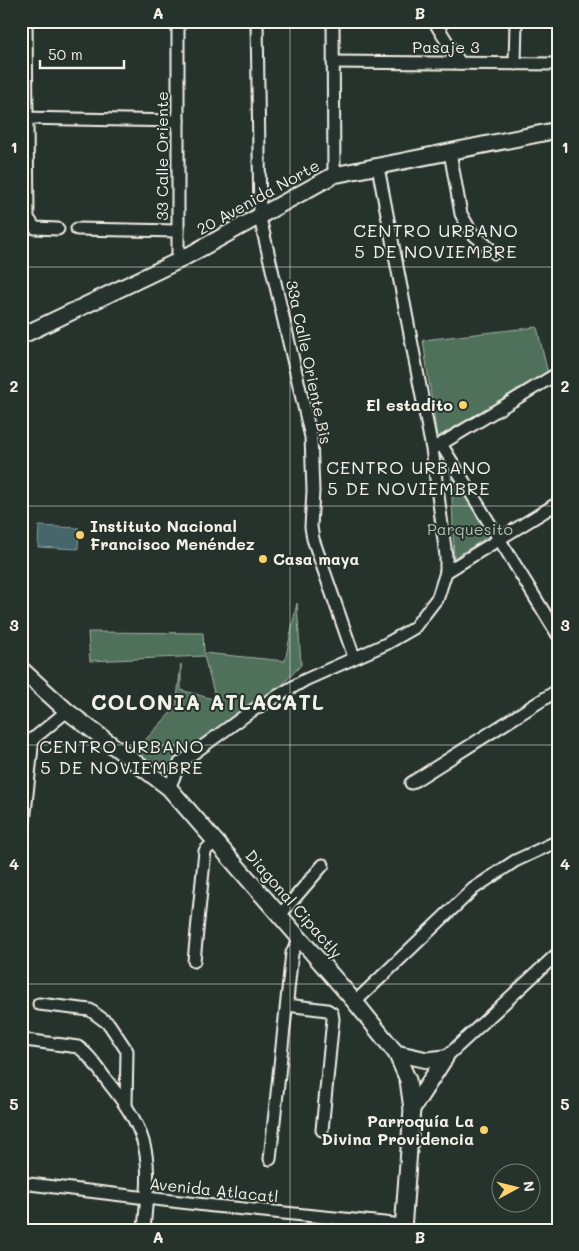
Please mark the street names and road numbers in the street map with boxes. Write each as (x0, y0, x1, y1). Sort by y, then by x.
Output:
street label: Pasaje 3 (412, 36, 480, 57)
street label: 33 Calle Oriente (151, 91, 172, 221)
street label: 20 Avenida Norte (193, 154, 323, 239)
street label: 33a Calle Oriente Bis (282, 278, 337, 446)
street label: Diagonal Cipactly (241, 845, 347, 962)
street label: Avenida Atlacatl (149, 1172, 279, 1207)

